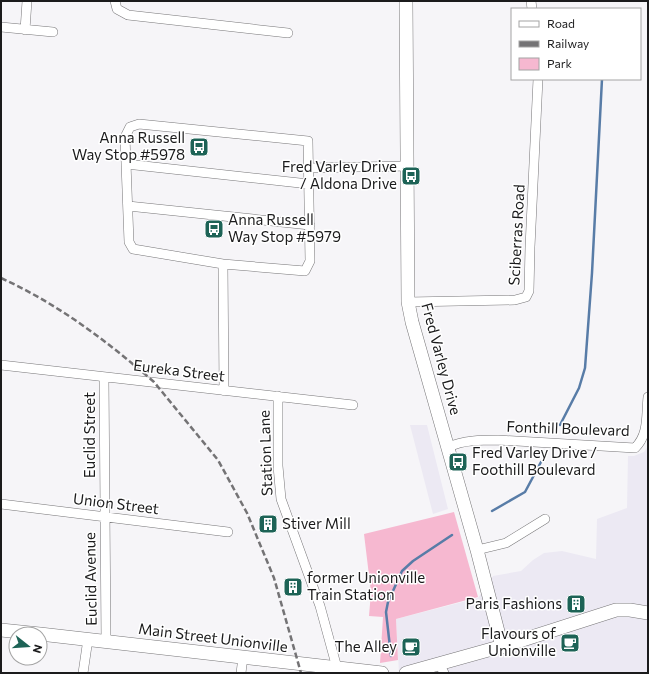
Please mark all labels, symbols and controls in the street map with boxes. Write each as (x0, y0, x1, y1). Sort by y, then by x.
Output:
legend (511, 8, 641, 80)
text: Road (547, 16, 575, 30)
text: Railway (547, 36, 589, 50)
text: Park (547, 56, 573, 70)
place label: Anna Russell Way Stop #5978 (72, 128, 185, 163)
bus stop icon: Anna Russell Way Stop #5978 (188, 136, 210, 158)
place label: Fred Varley Drive / Aldona Drive (282, 157, 397, 192)
bus stop icon: Fred Varley Drive / Aldona Drive (400, 165, 422, 187)
street label: Sciberras Road (504, 184, 528, 286)
place label: Anna Russell Way Stop #5979 (228, 210, 341, 245)
bus stop icon: Anna Russell Way Stop #5979 (203, 218, 225, 240)
street label: Fred Varley Drive (418, 301, 466, 417)
street label: Eureka Street (132, 355, 226, 385)
street label: Euclid Street (80, 392, 98, 478)
street label: Station Lane (255, 410, 275, 496)
street label: Fonthill Boulevard (506, 417, 630, 439)
place label: Fred Varley Drive / Foothill Boulevard (472, 443, 597, 478)
bus stop icon: Fred Varley Drive / Foothill Boulevard (447, 451, 469, 473)
street label: Union Street (72, 489, 160, 517)
building icon: Stiver Mill (257, 513, 279, 535)
place label: Stiver Mill (282, 514, 351, 532)
street label: Euclid Avenue (80, 532, 100, 626)
place label: former Unionville Train Station (307, 568, 425, 603)
building icon: former Unionville Train Station (282, 576, 304, 598)
building icon: Paris Fashions (565, 593, 587, 615)
place label: Paris Fashions (465, 594, 562, 612)
street label: Main Street Unionville (137, 619, 289, 655)
place label: Flavours of Unionville (481, 624, 556, 659)
north arrow (8, 626, 48, 666)
cafe icon: Flavours of Unionville (559, 632, 581, 654)
cafe icon: The Alley (400, 636, 422, 658)
place label: The Alley (335, 637, 397, 655)
text: N (31, 643, 45, 655)

